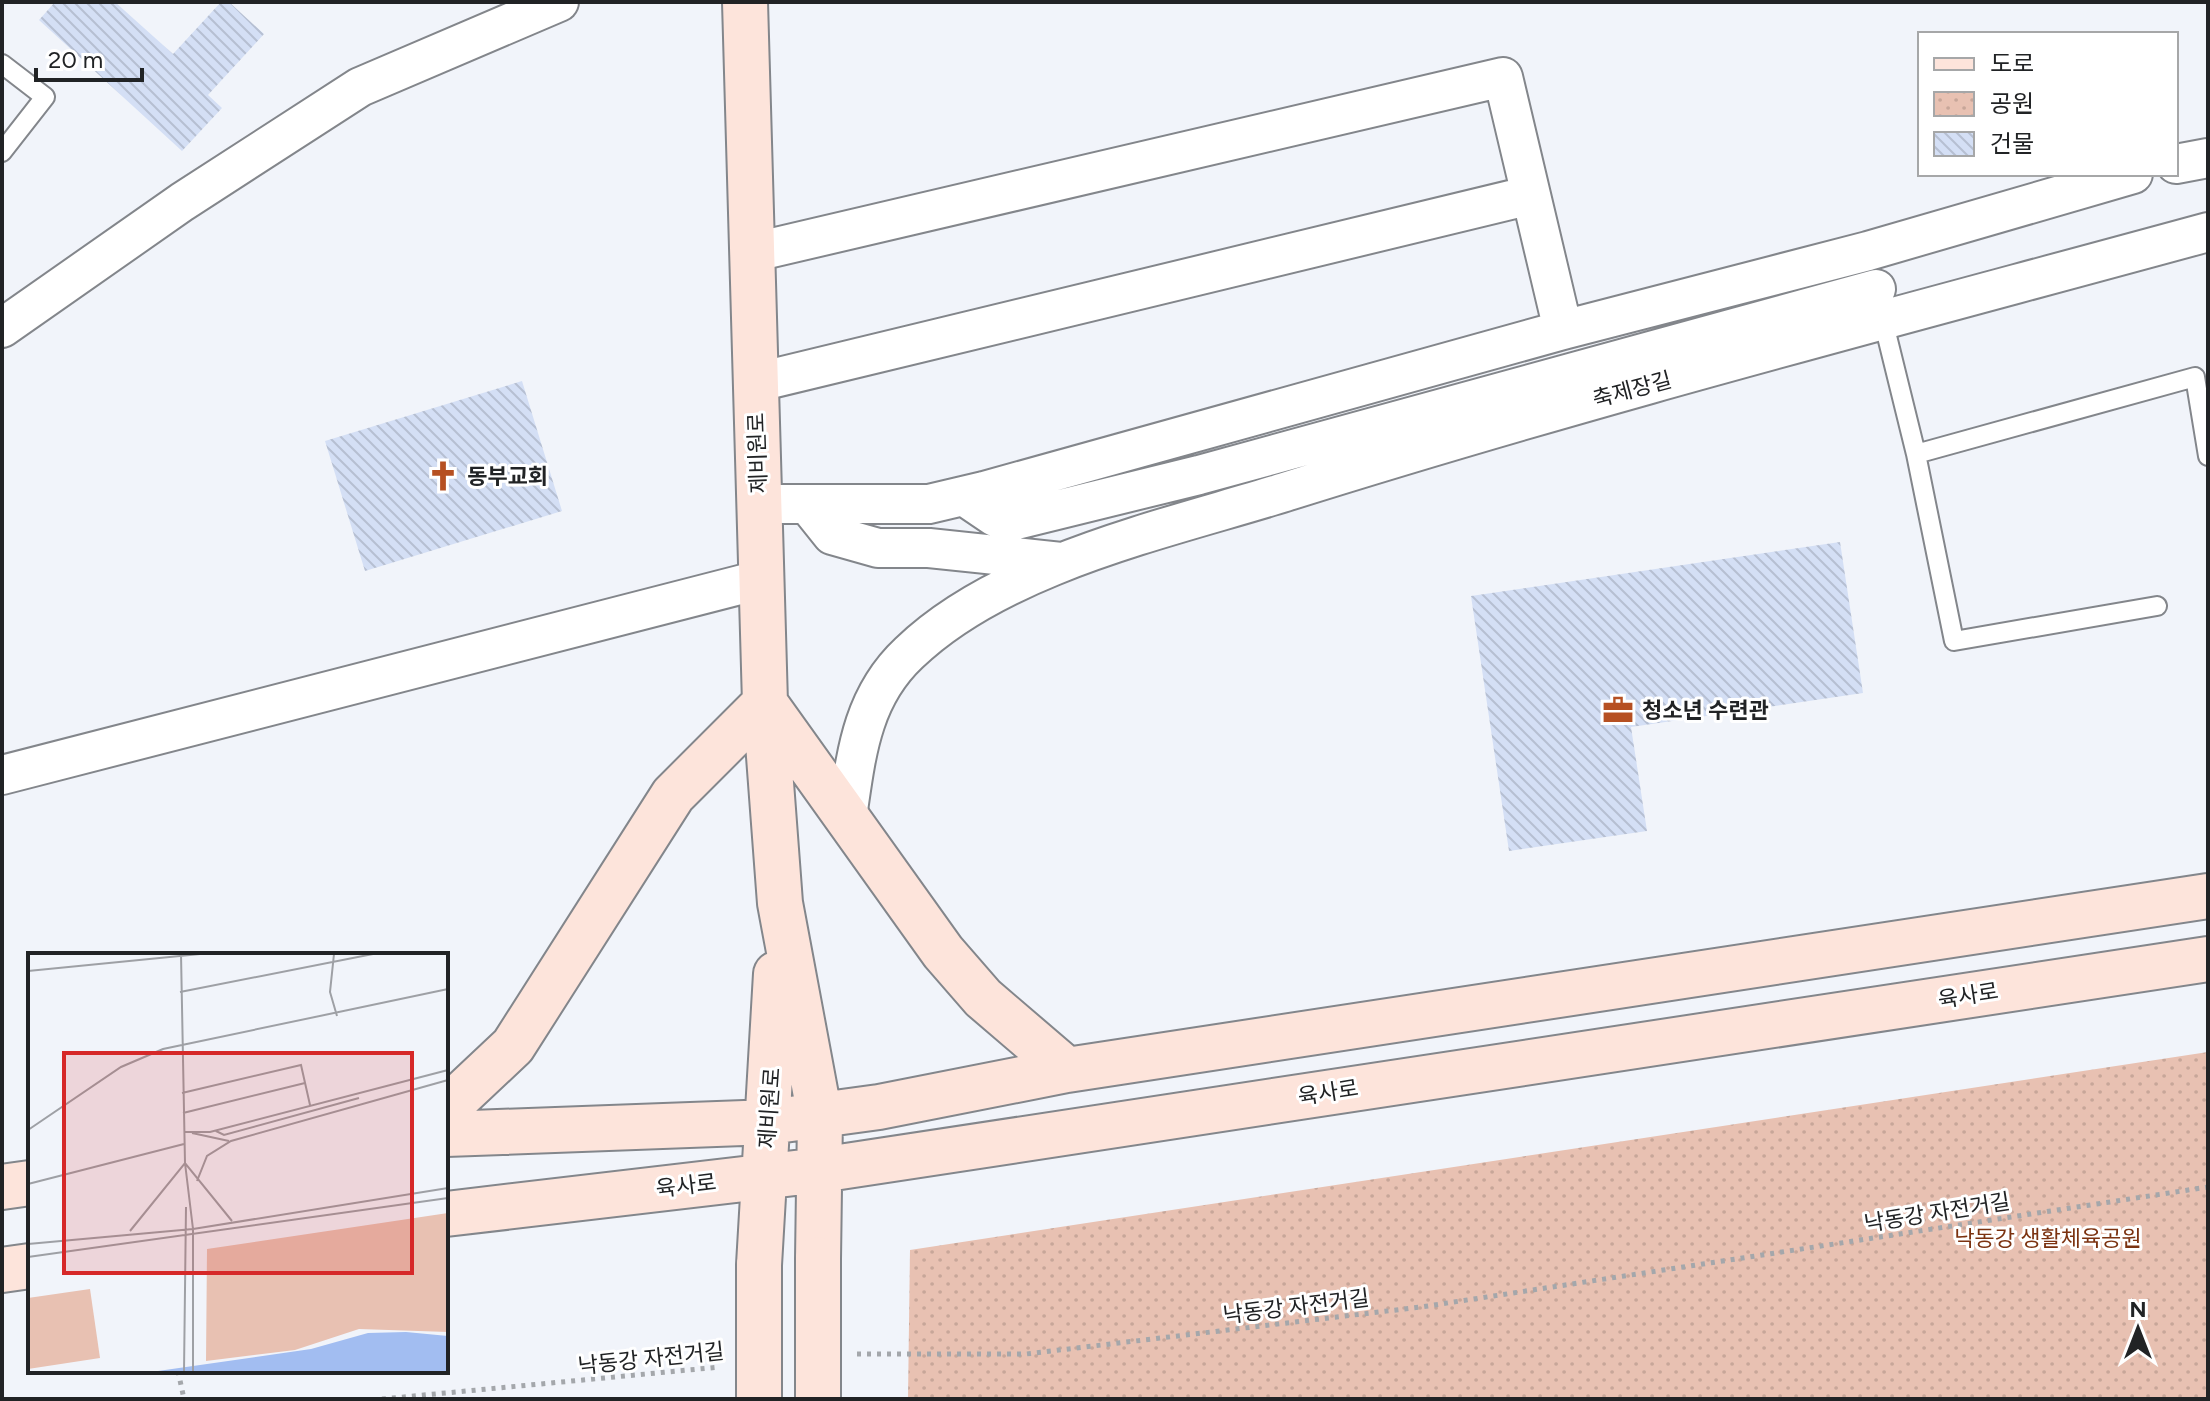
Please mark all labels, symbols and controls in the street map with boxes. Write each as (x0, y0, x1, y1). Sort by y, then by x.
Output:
scale bar (36, 32, 142, 82)
legend (1918, 32, 2178, 176)
text: 20 m (48, 45, 103, 74)
text: 도로 (1990, 49, 2034, 78)
text: 공원 (1990, 89, 2034, 118)
text: 건물 (1990, 129, 2034, 158)
street label: 축제장길 (1590, 366, 1675, 413)
street label: 제비원로 (743, 412, 772, 494)
church icon: 동부교회 (426, 459, 460, 493)
place label: 동부교회 (467, 463, 548, 490)
office icon: 청소년 수련관 (1601, 693, 1635, 727)
place label: 청소년 수련관 (1642, 697, 1769, 724)
inset map (28, 953, 448, 1373)
street label: 육사로 (1936, 977, 2000, 1014)
street label: 제비원로 (753, 1067, 786, 1149)
street label: 육사로 (1296, 1074, 1360, 1111)
street label: 육사로 (654, 1168, 718, 1203)
street label: 낙동강 자전거길 (1862, 1188, 2012, 1237)
park label: 낙동강 생활체육공원 (1954, 1225, 2142, 1252)
street label: 낙동강 자전거길 (1221, 1284, 1371, 1329)
north arrow (2098, 1289, 2178, 1369)
text: N (2129, 1296, 2147, 1323)
street label: 낙동강 자전거길 (576, 1337, 726, 1380)

